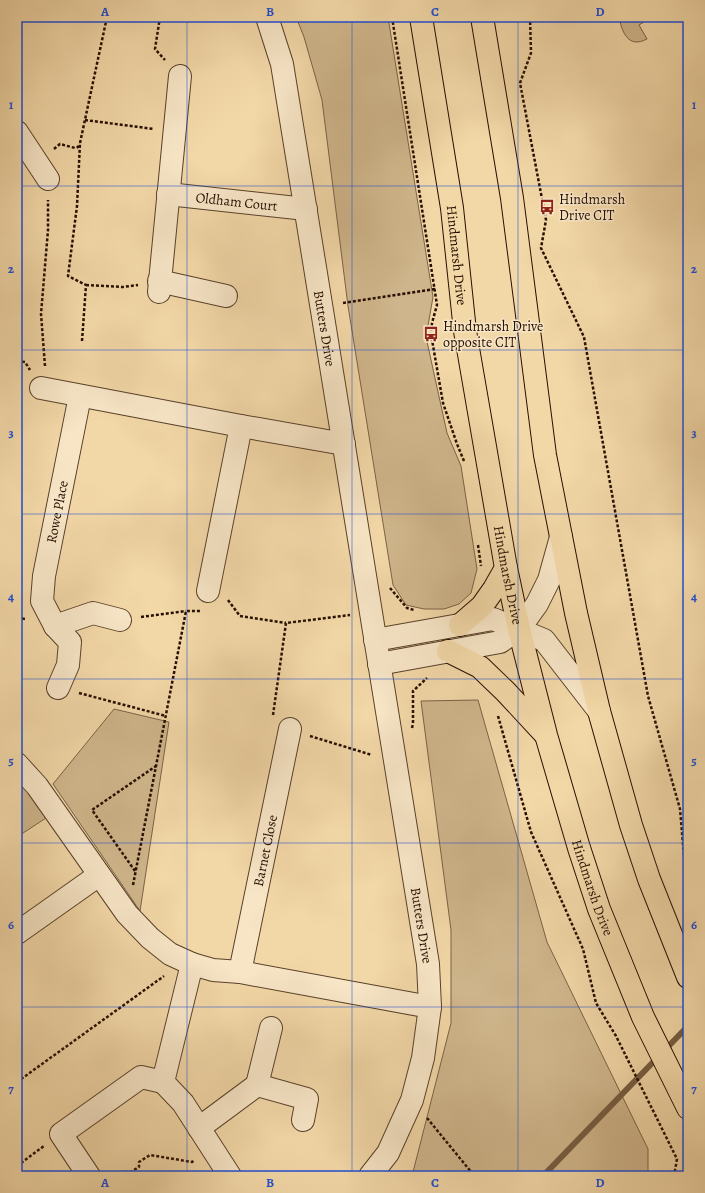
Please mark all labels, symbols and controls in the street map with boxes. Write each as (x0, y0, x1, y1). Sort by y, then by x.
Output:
text: A (100, 3, 110, 20)
text: B (266, 3, 274, 20)
text: C (431, 3, 439, 20)
text: D (595, 3, 605, 20)
text: 1 (9, 96, 14, 113)
text: 1 (692, 96, 697, 113)
street label: Oldham Court (195, 188, 279, 215)
place label: Hindmarsh Drive CIT (559, 190, 626, 225)
bus stop icon: Hindmarsh Drive CIT (538, 198, 556, 216)
street label: Hindmarsh Drive (442, 204, 472, 306)
text: 2 (8, 260, 15, 277)
text: 2 (691, 260, 698, 277)
street label: Butters Drive (309, 289, 340, 368)
place label: Hindmarsh Drive opposite CIT (443, 317, 543, 352)
bus stop icon: Hindmarsh Drive opposite CIT (422, 325, 440, 343)
text: 3 (8, 424, 14, 441)
text: 3 (691, 424, 697, 441)
street label: Rowe Place (41, 479, 72, 545)
street label: Hindmarsh Drive (489, 524, 527, 626)
text: 4 (8, 588, 14, 605)
text: 4 (691, 588, 697, 605)
text: 5 (8, 752, 14, 769)
text: 5 (691, 752, 697, 769)
street label: Barnet Close (248, 813, 282, 888)
street label: Hindmarsh Drive (568, 837, 618, 938)
street label: Butters Drive (406, 886, 437, 965)
text: 6 (8, 916, 14, 933)
text: 6 (691, 916, 697, 933)
text: 7 (8, 1080, 14, 1097)
text: 7 (691, 1080, 697, 1097)
text: A (100, 1174, 110, 1191)
text: B (266, 1174, 274, 1191)
text: C (431, 1174, 439, 1191)
text: D (595, 1174, 605, 1191)

